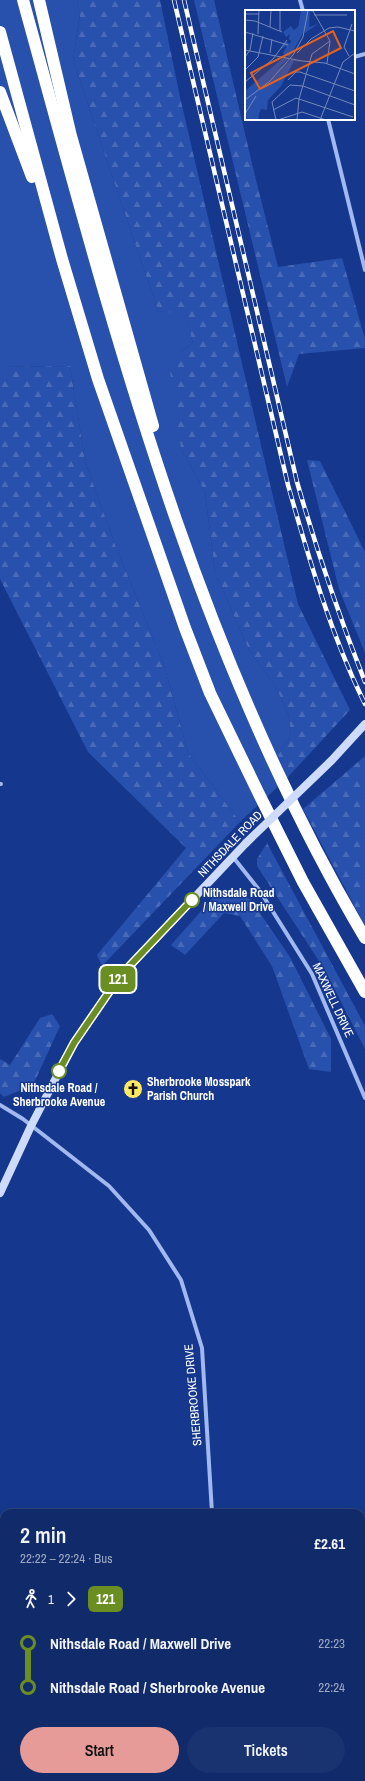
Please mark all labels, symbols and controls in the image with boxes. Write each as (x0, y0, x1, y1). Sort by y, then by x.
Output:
inset map (245, 10, 355, 120)
street label: NITHSDALE ROAD (194, 807, 266, 881)
place label: Nithsdale Road / Maxwell Drive (203, 885, 275, 915)
marker: Nithsdale Road / Maxwell Drive (184, 892, 200, 908)
street label: MAXWELL DRIVE (309, 960, 357, 1040)
line badge: 121 (95, 966, 141, 992)
text: 121 (108, 970, 128, 988)
marker: Nithsdale Road / Sherbrooke Avenue (51, 1063, 67, 1079)
place label: Sherbrooke Mosspark Parish Church (147, 1074, 251, 1104)
church icon: Sherbrooke Mosspark Parish Church (122, 1078, 144, 1100)
place label: Nithsdale Road / Sherbrooke Avenue (13, 1080, 106, 1110)
street label: SHERBROOKE DRIVE (181, 1343, 205, 1447)
text: 2 min (20, 1520, 66, 1550)
text: £2.61 (314, 1533, 345, 1554)
text: 22:22 – 22:24 · Bus (20, 1550, 112, 1567)
icon: walk (20, 1588, 42, 1610)
icon: forward (60, 1588, 82, 1610)
text: 121 (96, 1590, 115, 1608)
text: 1 (48, 1591, 54, 1608)
text: Nithsdale Road / Maxwell Drive (50, 1633, 231, 1654)
text: 22:23 (318, 1635, 345, 1652)
text: Nithsdale Road / Sherbrooke Avenue (50, 1677, 265, 1698)
text: 22:24 (318, 1679, 345, 1696)
button: Start (20, 1727, 179, 1773)
button: Tickets (187, 1727, 345, 1773)

